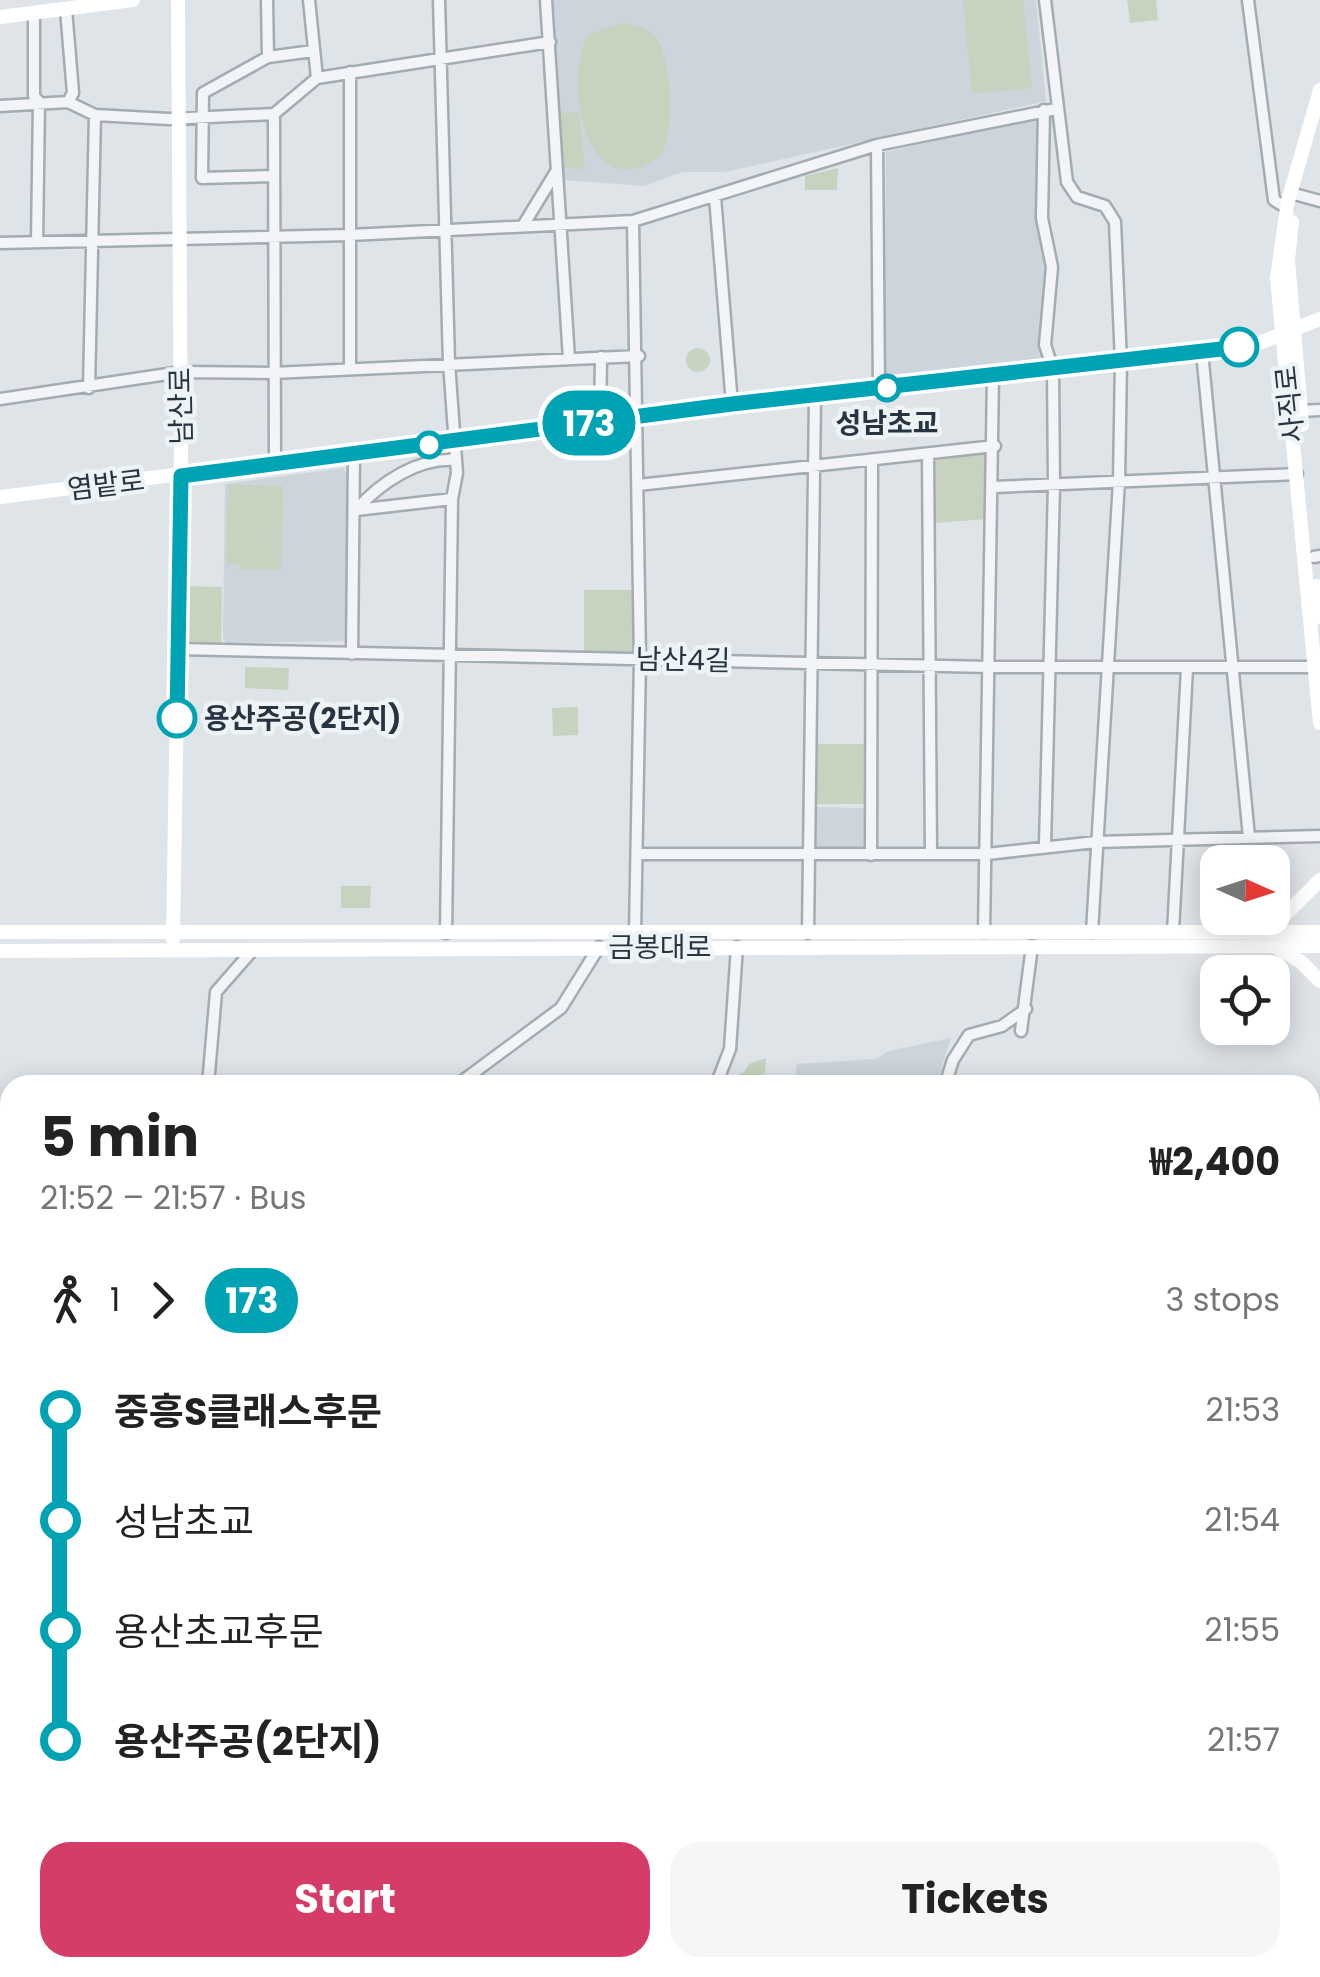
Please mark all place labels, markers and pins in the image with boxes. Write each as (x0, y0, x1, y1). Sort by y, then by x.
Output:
unlabelled marker (1220, 328, 1258, 366)
marker: 성남초교 (874, 375, 900, 401)
place label: 성남초교 (835, 404, 939, 443)
unlabelled marker (416, 432, 442, 458)
marker: 용산주공(2단지) (158, 699, 196, 737)
place label: 용산주공(2단지) (204, 699, 401, 738)

